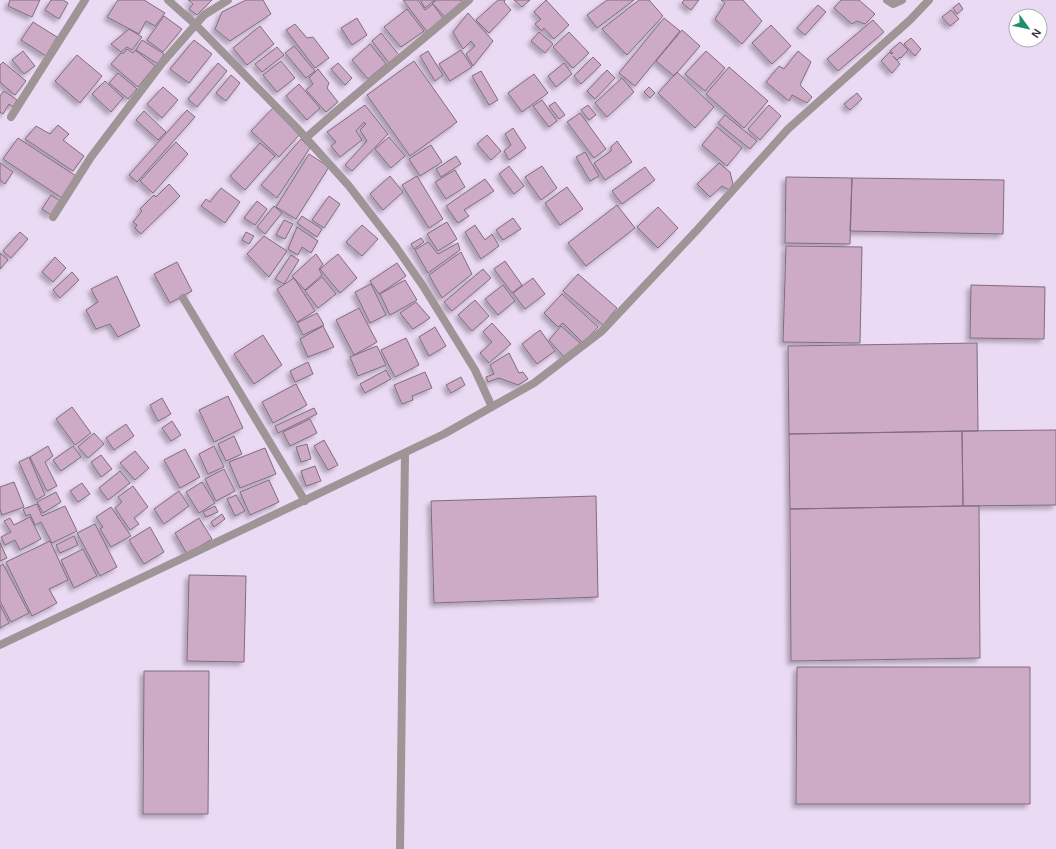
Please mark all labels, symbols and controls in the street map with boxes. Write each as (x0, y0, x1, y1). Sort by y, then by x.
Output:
north arrow (1008, 8, 1048, 48)
text: N (1029, 27, 1044, 40)

